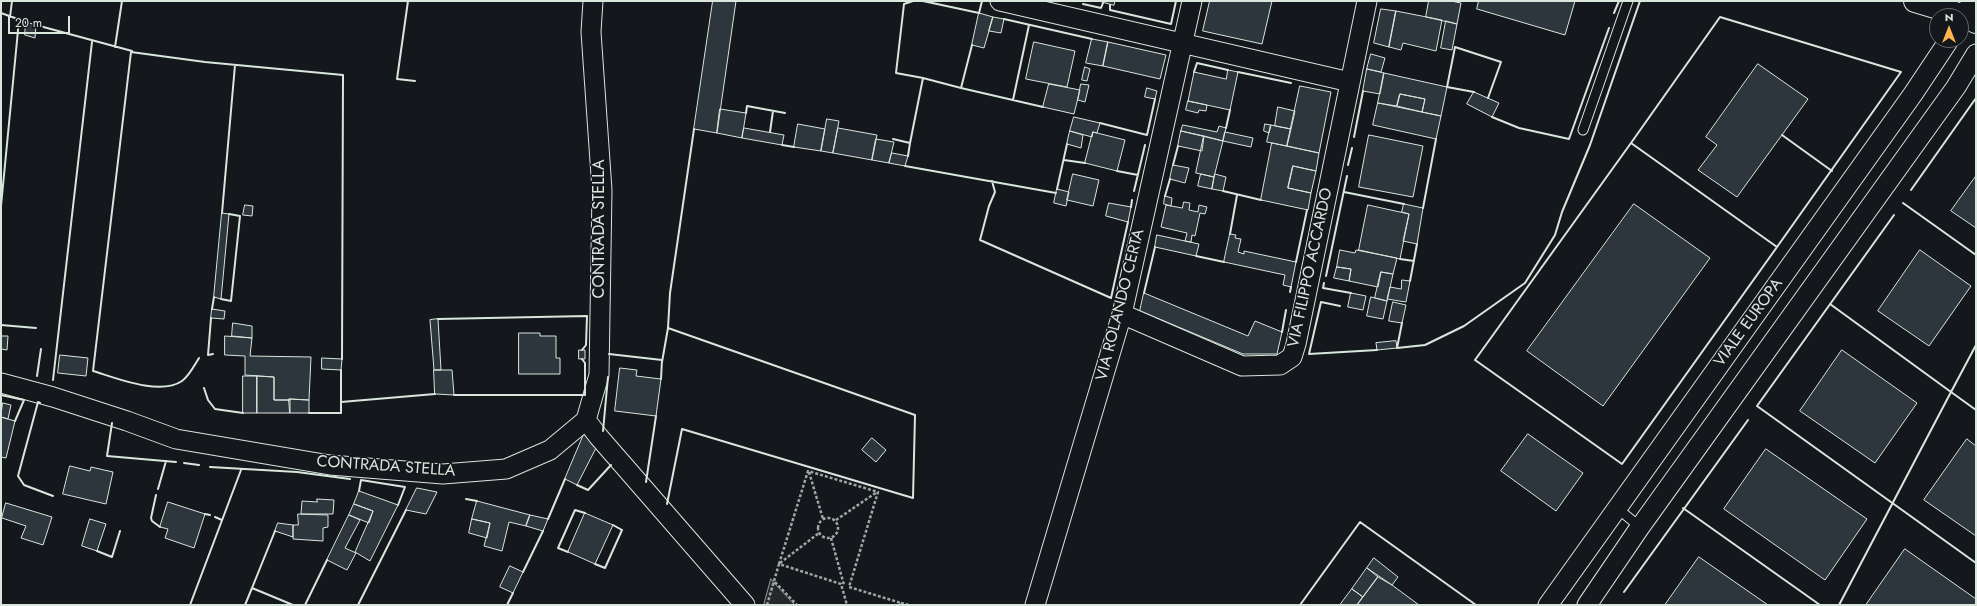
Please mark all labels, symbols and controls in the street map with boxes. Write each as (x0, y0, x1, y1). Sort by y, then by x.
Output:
scale bar (10, 8, 72, 34)
north arrow (1929, 8, 1969, 48)
text: N (1945, 9, 1953, 25)
text: 20 m (15, 14, 42, 32)
street label: CONTRADA STELLA (590, 159, 610, 299)
street label: VIA FILIPPO ACCARDO (1285, 186, 1337, 350)
street label: VIA ROLANDO CERTA (1093, 227, 1149, 383)
street label: VIALE EUROPA (1711, 275, 1787, 371)
street label: CONTRADA STELLA (316, 453, 456, 481)

